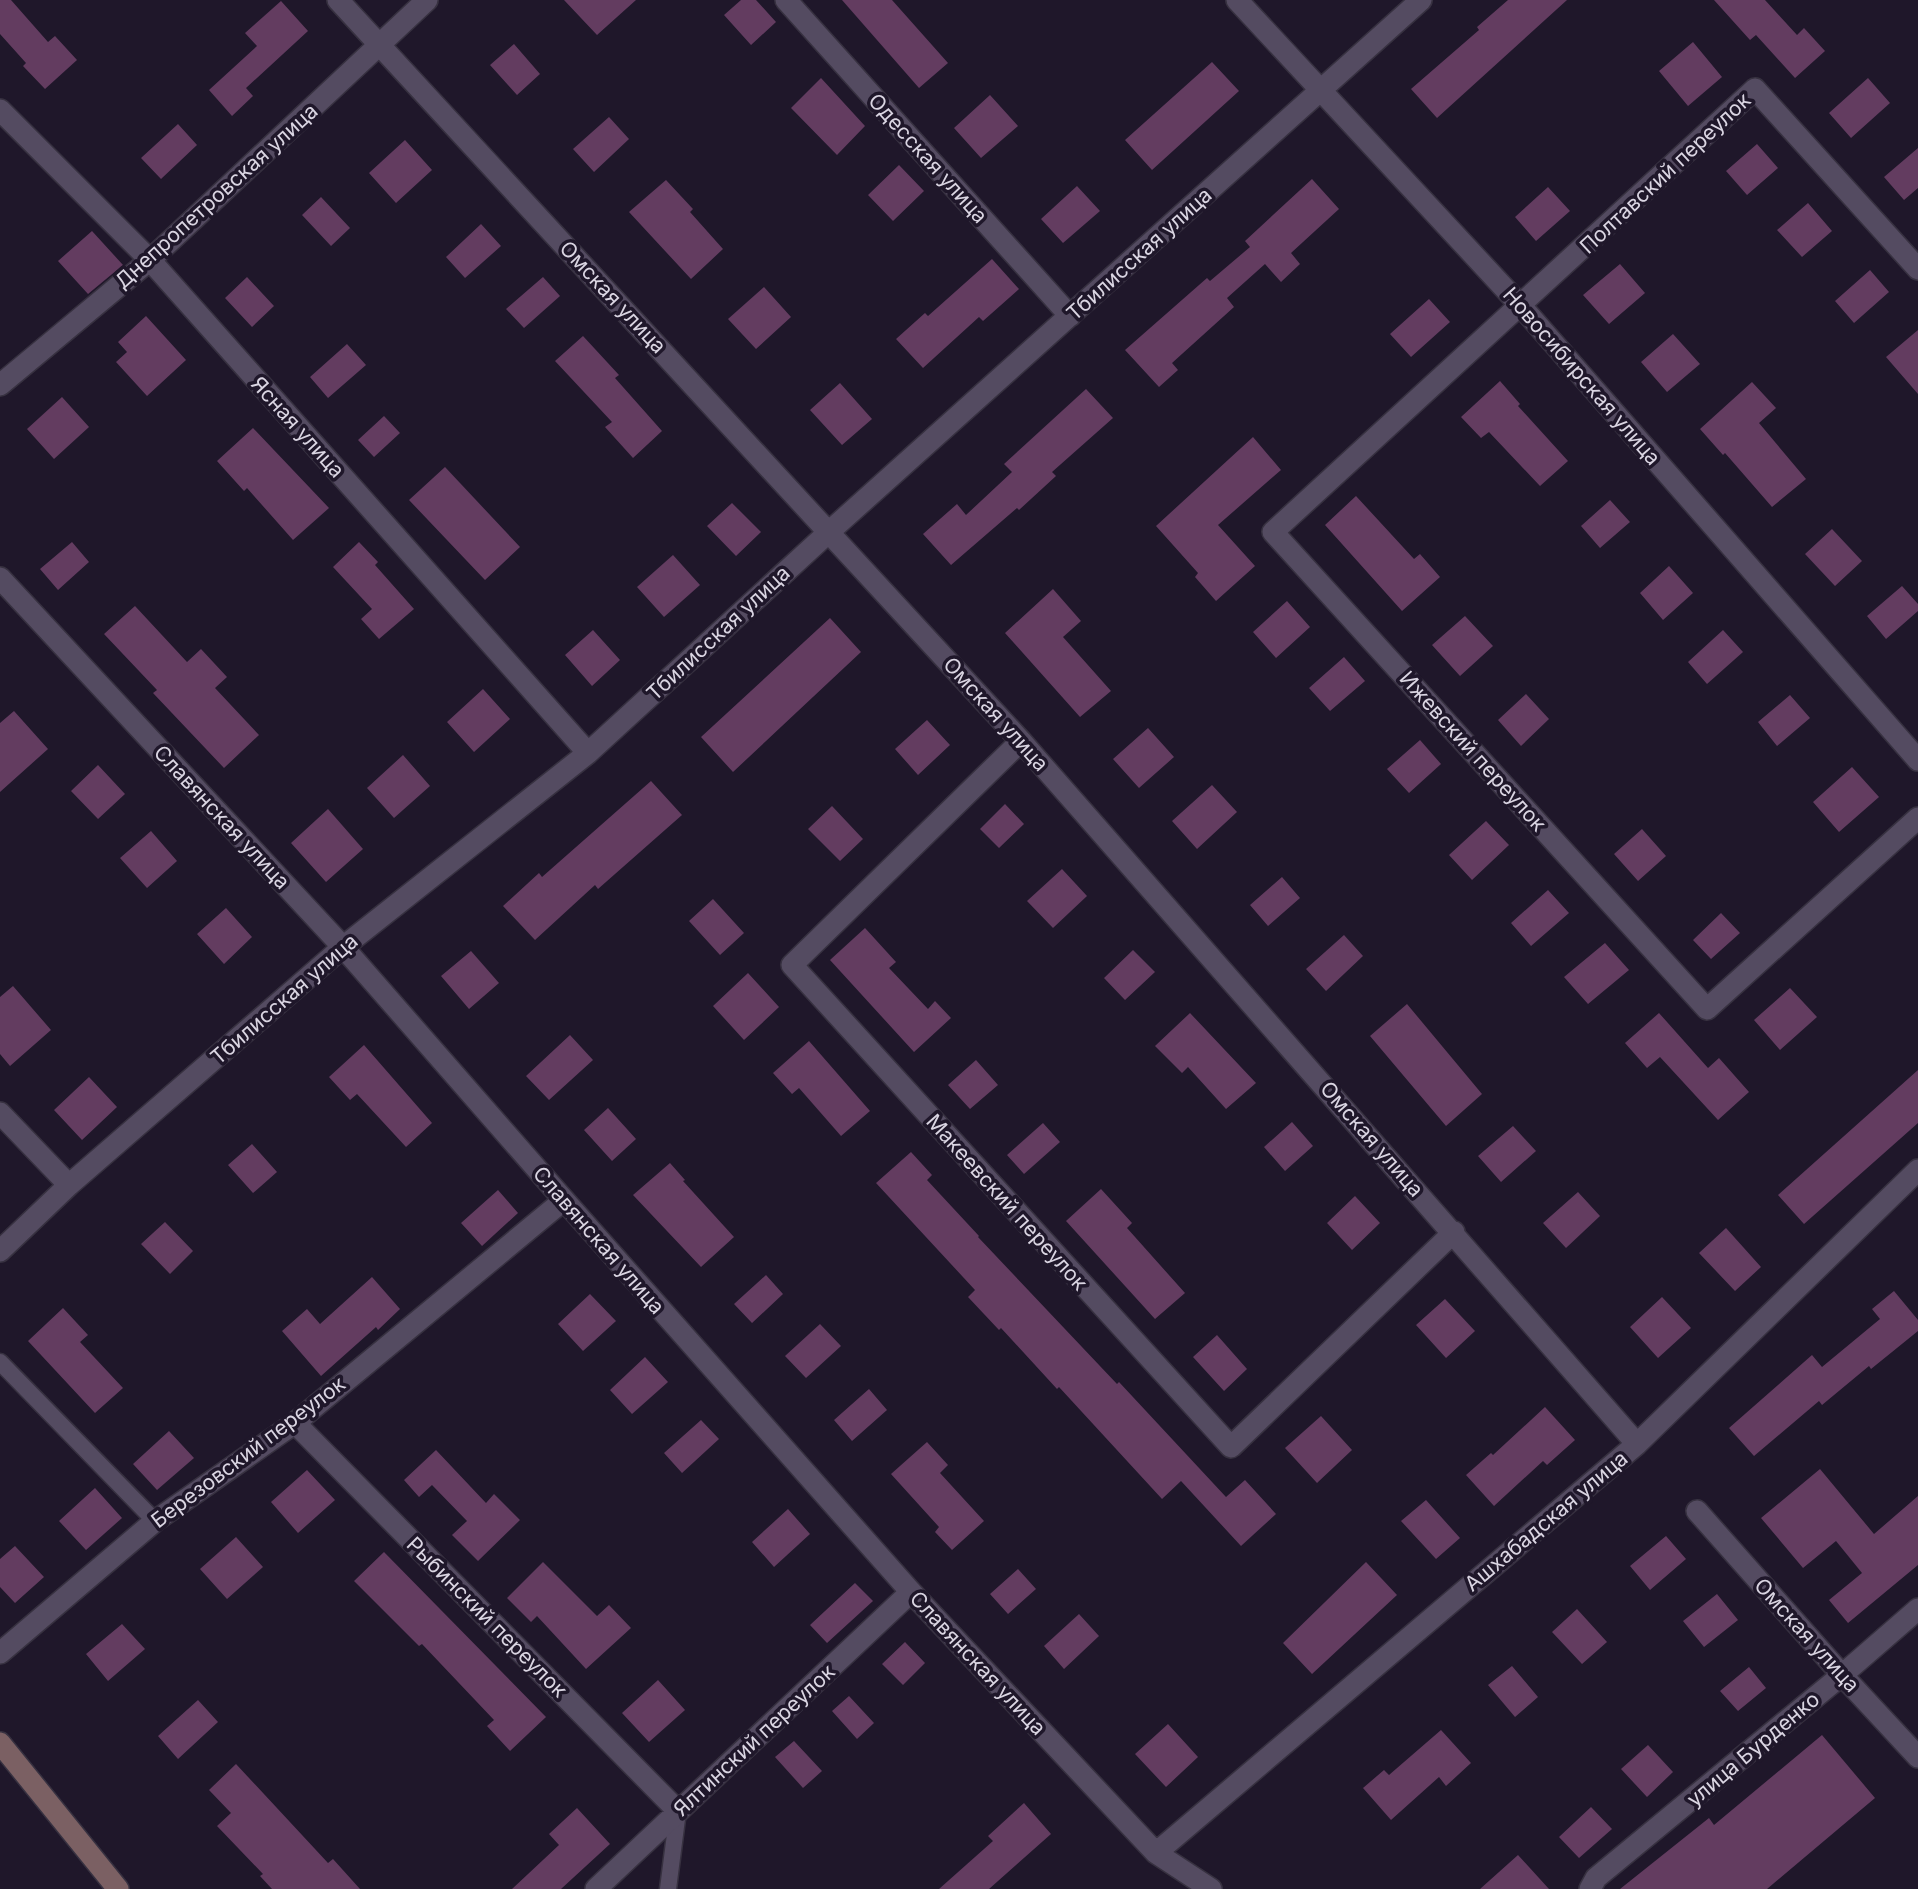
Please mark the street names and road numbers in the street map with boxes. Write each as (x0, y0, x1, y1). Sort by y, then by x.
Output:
street label: Полтавский переулок (1575, 87, 1756, 259)
street label: Одесская улица (863, 88, 993, 228)
street label: Днепропетровская улица (110, 98, 322, 294)
street label: Тбилисская улица (1061, 182, 1217, 326)
street label: Омская улица (555, 236, 671, 358)
street label: Новосибирская улица (1498, 282, 1666, 470)
street label: Ясная улица (246, 371, 350, 483)
street label: Тбилисская улица (641, 560, 795, 706)
street label: Омская улица (938, 652, 1054, 776)
street label: Ижевский переулок (1395, 666, 1552, 837)
street label: Славянская улица (149, 740, 295, 894)
street label: Тбилисская улица (205, 928, 363, 1070)
street label: Омская улица (1315, 1076, 1429, 1202)
street label: Макеевский переулок (921, 1109, 1093, 1296)
street label: Славянская улица (528, 1161, 670, 1319)
street label: Березовский переулок (146, 1371, 350, 1533)
street label: Ашхабадская улица (1460, 1446, 1632, 1596)
street label: Рыбинский переулок (402, 1532, 573, 1703)
street label: Омская улица (1749, 1573, 1865, 1697)
street label: Славянская улица (905, 1586, 1051, 1740)
street label: Ялтинский переулок (668, 1659, 840, 1821)
street label: улица Бурденко (1682, 1686, 1824, 1812)

